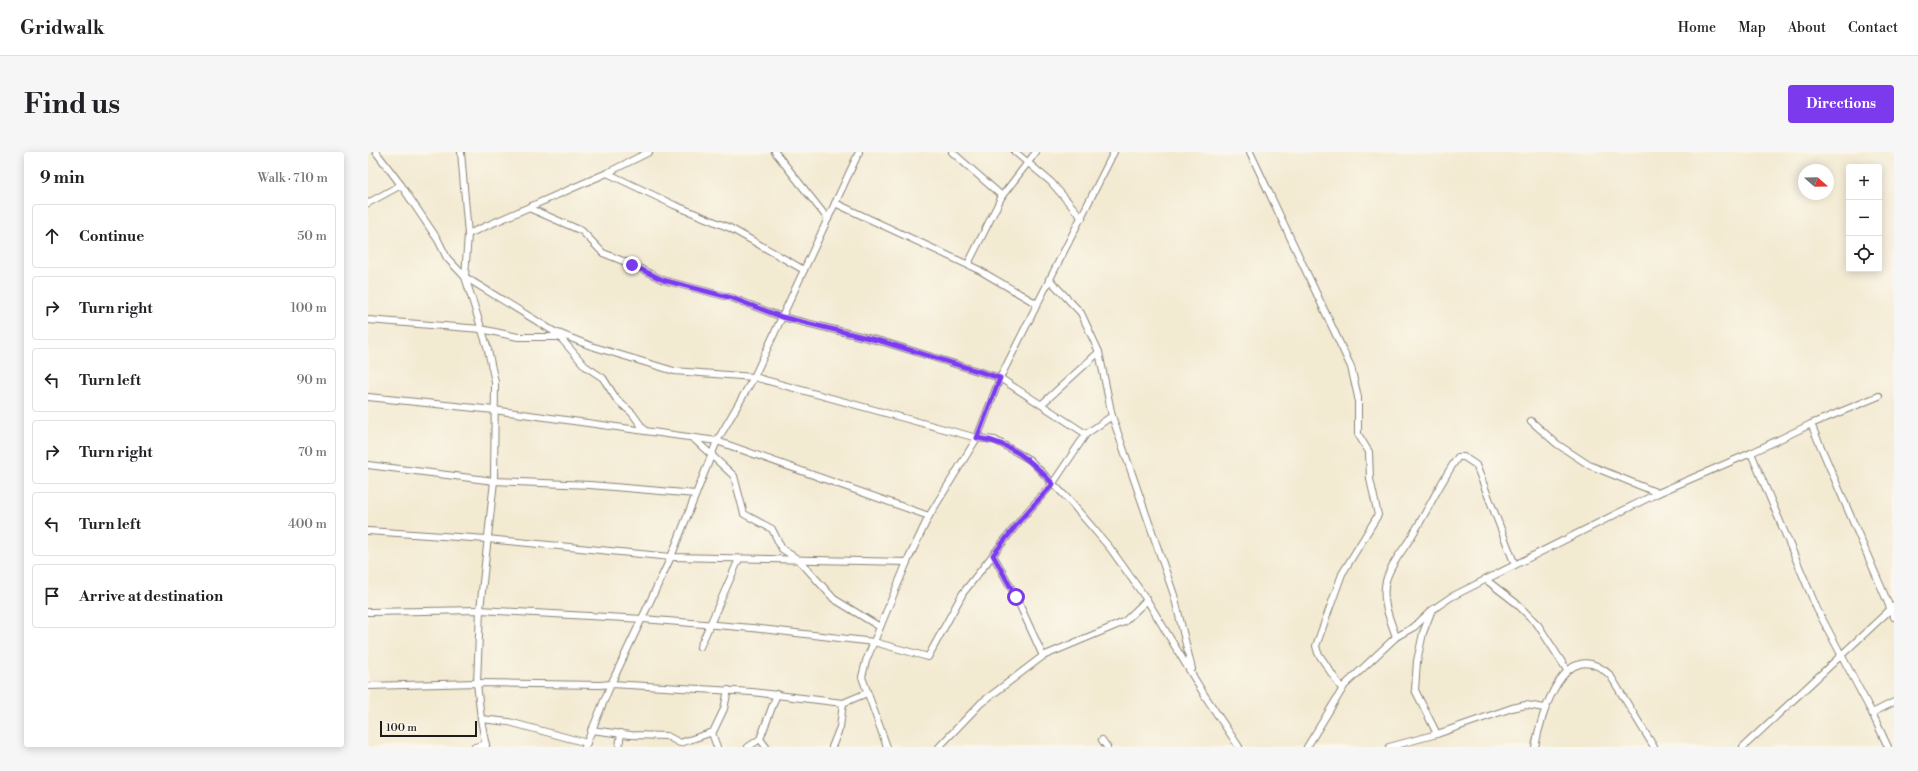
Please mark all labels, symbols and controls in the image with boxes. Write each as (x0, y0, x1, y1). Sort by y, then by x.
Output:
text: Gridwalk (20, 16, 104, 40)
text: Home (1678, 19, 1716, 37)
text: Map (1738, 19, 1766, 37)
text: About (1788, 19, 1826, 37)
text: Contact (1848, 19, 1898, 37)
button: Directions (1788, 85, 1894, 123)
text: Find us (24, 87, 120, 122)
north arrow (1798, 164, 1834, 200)
map controls (1846, 164, 1882, 272)
button: + (1846, 164, 1882, 200)
text: 9 min (40, 167, 85, 189)
text: Walk · 710 m (257, 170, 328, 186)
button: − (1846, 200, 1882, 236)
icon: ahead (41, 225, 63, 247)
text: Continue (79, 227, 144, 246)
text: 50 m (297, 228, 327, 244)
button: locate (1846, 236, 1882, 272)
route end (623, 256, 641, 274)
icon: right (41, 297, 63, 319)
text: Turn right (79, 299, 153, 318)
text: 100 m (291, 300, 327, 316)
icon: left (41, 369, 63, 391)
text: Turn left (79, 371, 141, 390)
text: 90 m (296, 372, 327, 388)
icon: right (41, 441, 63, 463)
text: Turn right (79, 443, 153, 462)
text: 70 m (298, 444, 327, 460)
icon: left (41, 513, 63, 535)
text: Turn left (79, 515, 141, 534)
text: 400 m (288, 516, 327, 532)
icon: arrive (41, 585, 63, 607)
text: Arrive at destination (79, 587, 223, 606)
route start (1007, 588, 1025, 606)
scale bar (380, 719, 477, 738)
text: 100 m (386, 721, 417, 735)

